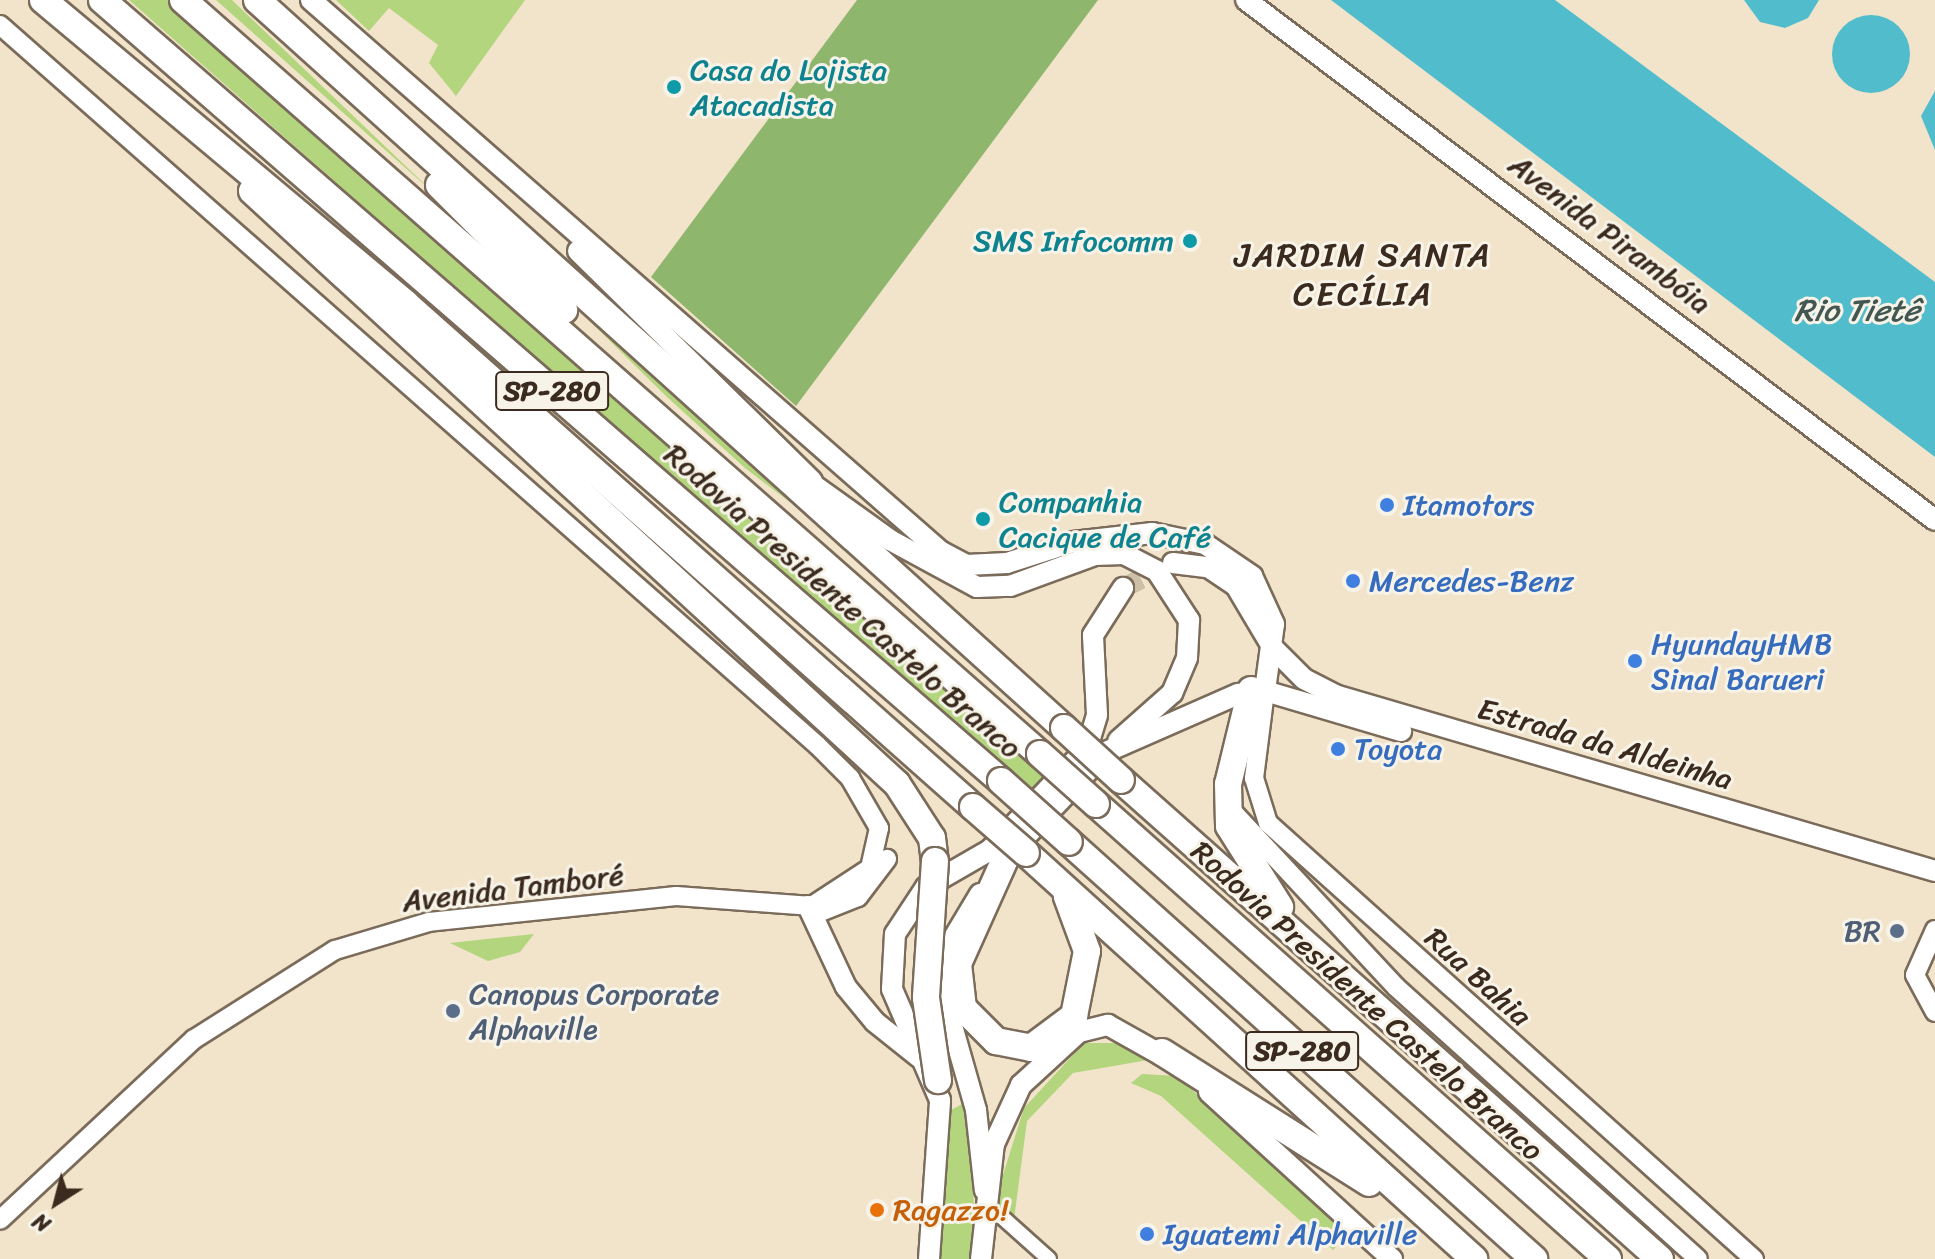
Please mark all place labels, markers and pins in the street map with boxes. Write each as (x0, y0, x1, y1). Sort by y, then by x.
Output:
place label: Casa do Lojista Atacadista (690, 52, 887, 122)
marker: Casa do Lojista Atacadista (665, 78, 683, 96)
place label: SMS Infocomm (973, 223, 1174, 259)
marker: SMS Infocomm (1181, 232, 1199, 250)
place label: Companhia Cacique de Café (999, 484, 1211, 554)
place label: Itamotors (1403, 487, 1534, 523)
marker: Itamotors (1378, 496, 1396, 514)
marker: Companhia Cacique de Café (974, 510, 992, 528)
place label: Mercedes-Benz (1369, 563, 1574, 599)
marker: Mercedes-Benz (1344, 572, 1362, 590)
place label: HyundayHMB Sinal Barueri (1651, 626, 1833, 696)
marker: HyundayHMB Sinal Barueri (1626, 652, 1644, 670)
place label: Toyota (1354, 731, 1442, 767)
marker: Toyota (1329, 740, 1347, 758)
place label: BR (1844, 913, 1881, 949)
marker: BR (1888, 922, 1906, 940)
place label: Canopus Corporate Alphaville (469, 976, 719, 1046)
marker: Canopus Corporate Alphaville (444, 1002, 462, 1020)
place label: Ragazzo! (893, 1192, 1008, 1228)
marker: Ragazzo! (868, 1201, 886, 1219)
place label: Iguatemi Alphaville (1163, 1216, 1416, 1252)
marker: Iguatemi Alphaville (1138, 1225, 1156, 1243)

